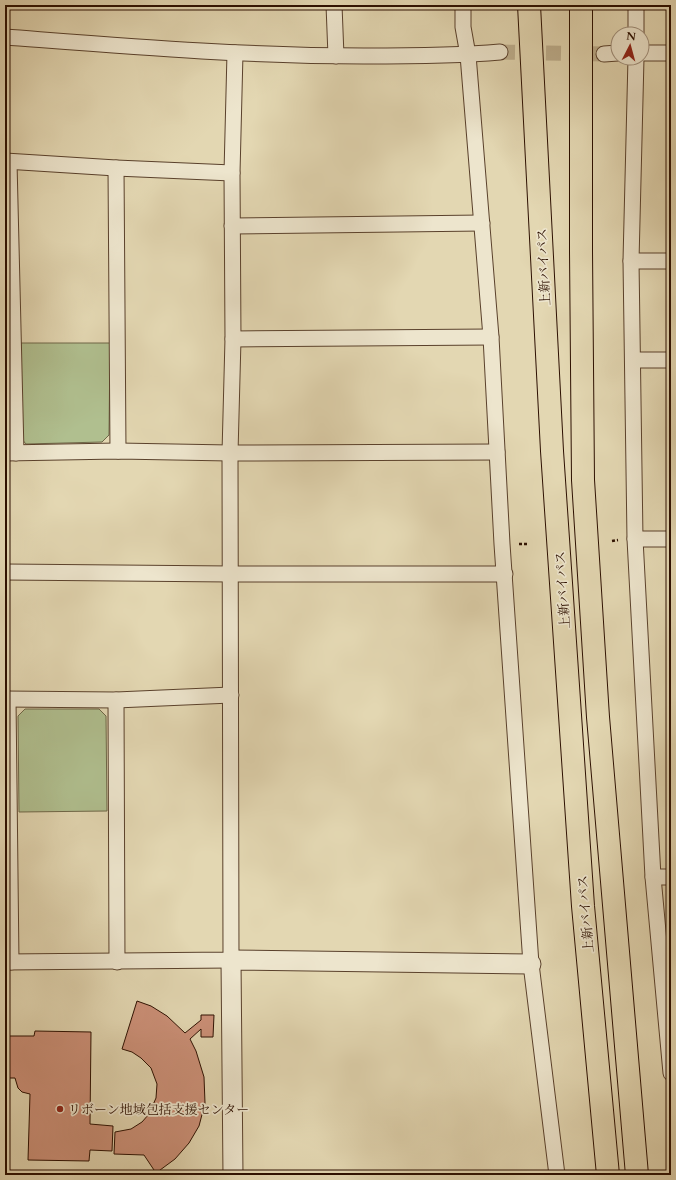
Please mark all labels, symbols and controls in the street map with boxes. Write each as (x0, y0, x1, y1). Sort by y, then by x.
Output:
north arrow (610, 26, 650, 66)
text: N (625, 29, 637, 45)
street label: 上新バイパス (533, 228, 555, 306)
street label: 上新バイパス (551, 551, 575, 629)
street label: 上新バイパス (574, 874, 598, 953)
place label: リボーン地域包括支援センター (68, 1101, 249, 1119)
marker: リボーン地域包括支援センター (55, 1104, 65, 1114)

